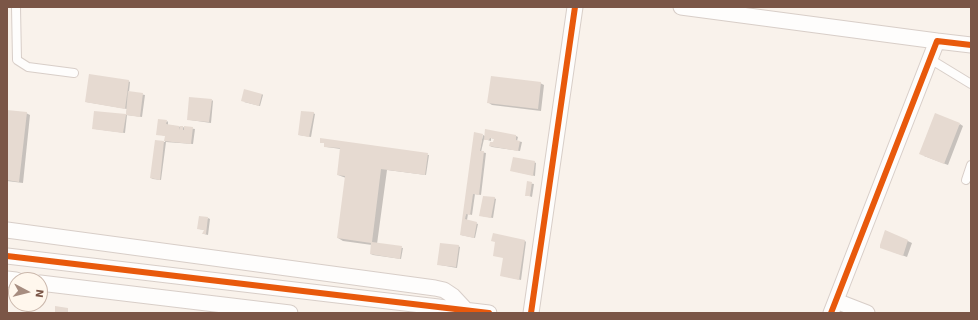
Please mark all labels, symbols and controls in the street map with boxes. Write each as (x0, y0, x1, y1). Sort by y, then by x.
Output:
north arrow (8, 272, 48, 312)
text: N (32, 289, 46, 298)

